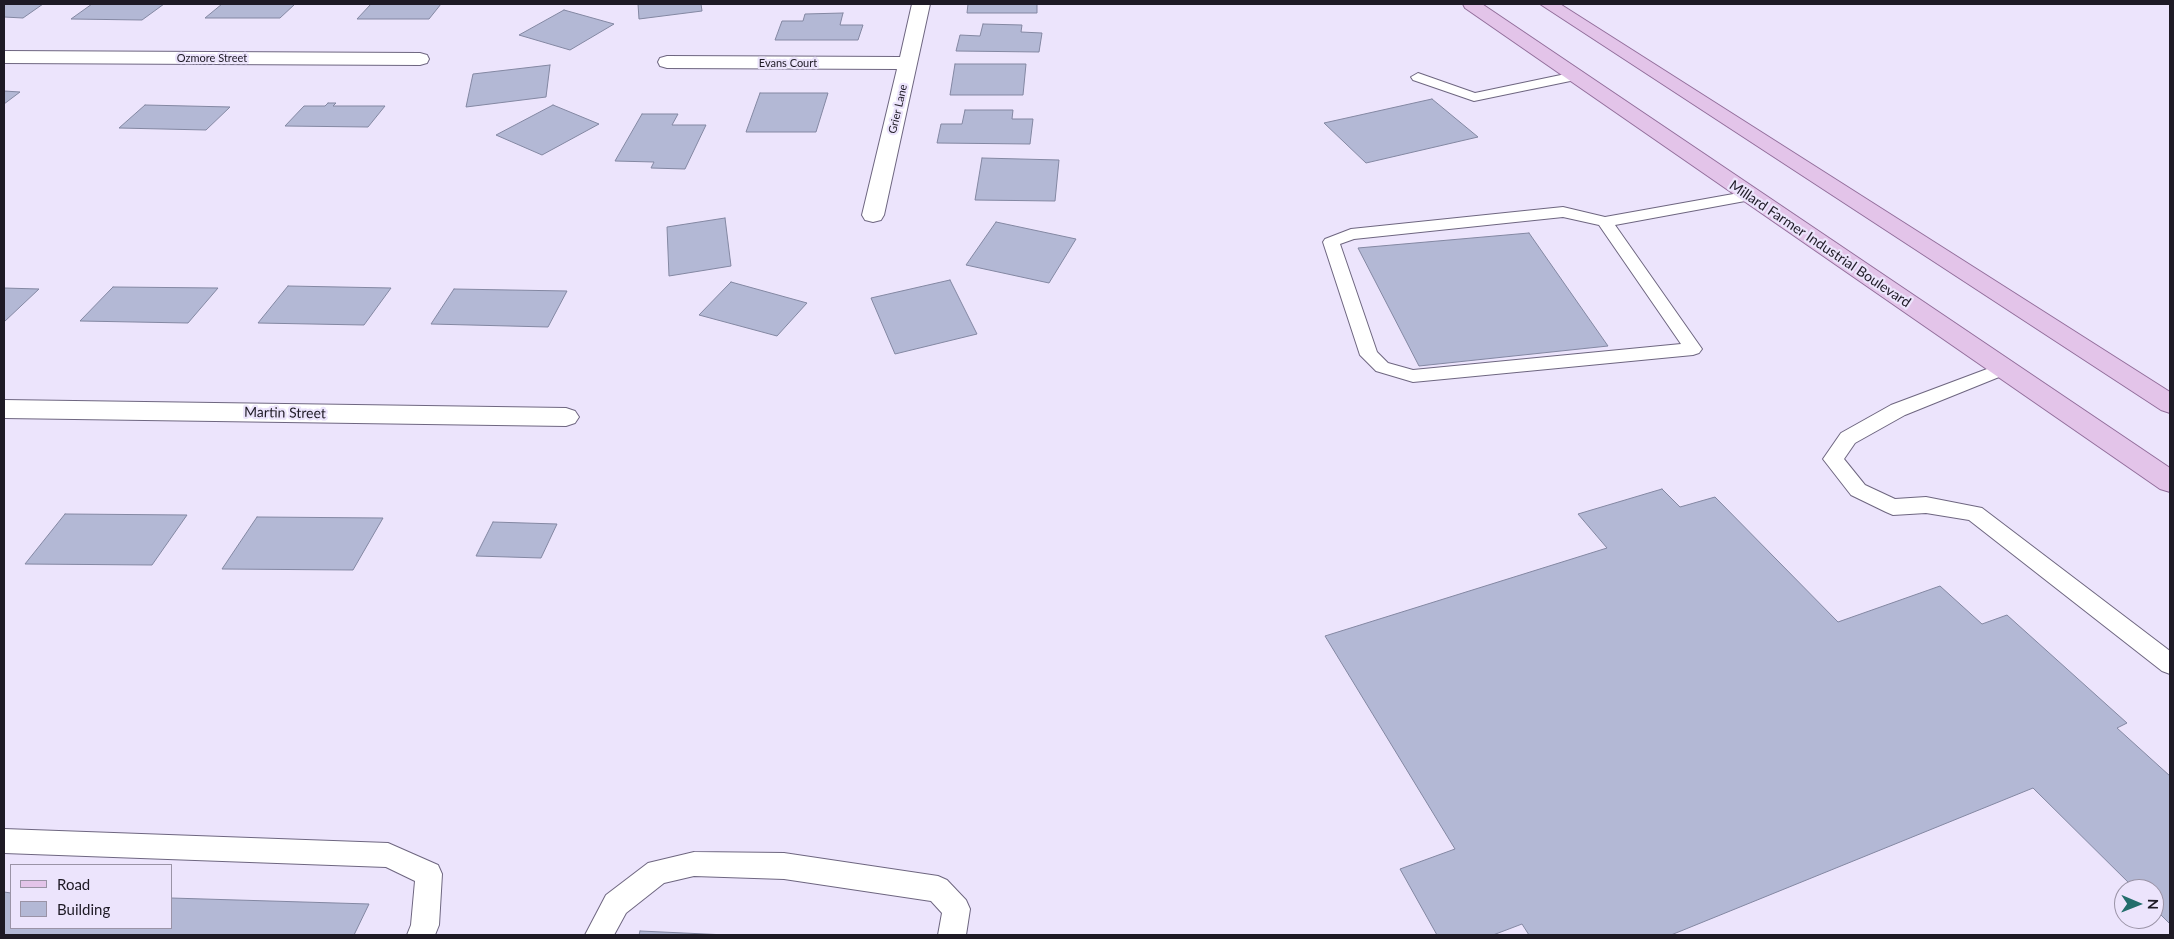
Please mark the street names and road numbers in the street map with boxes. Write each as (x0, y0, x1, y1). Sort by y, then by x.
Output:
street label: Ozmore Street (177, 51, 247, 65)
street label: Evans Court (759, 56, 817, 70)
street label: Grier Lane (886, 83, 910, 135)
street label: Millard Farmer Industrial Boulevard (1726, 177, 1914, 311)
street label: Martin Street (244, 404, 326, 422)

